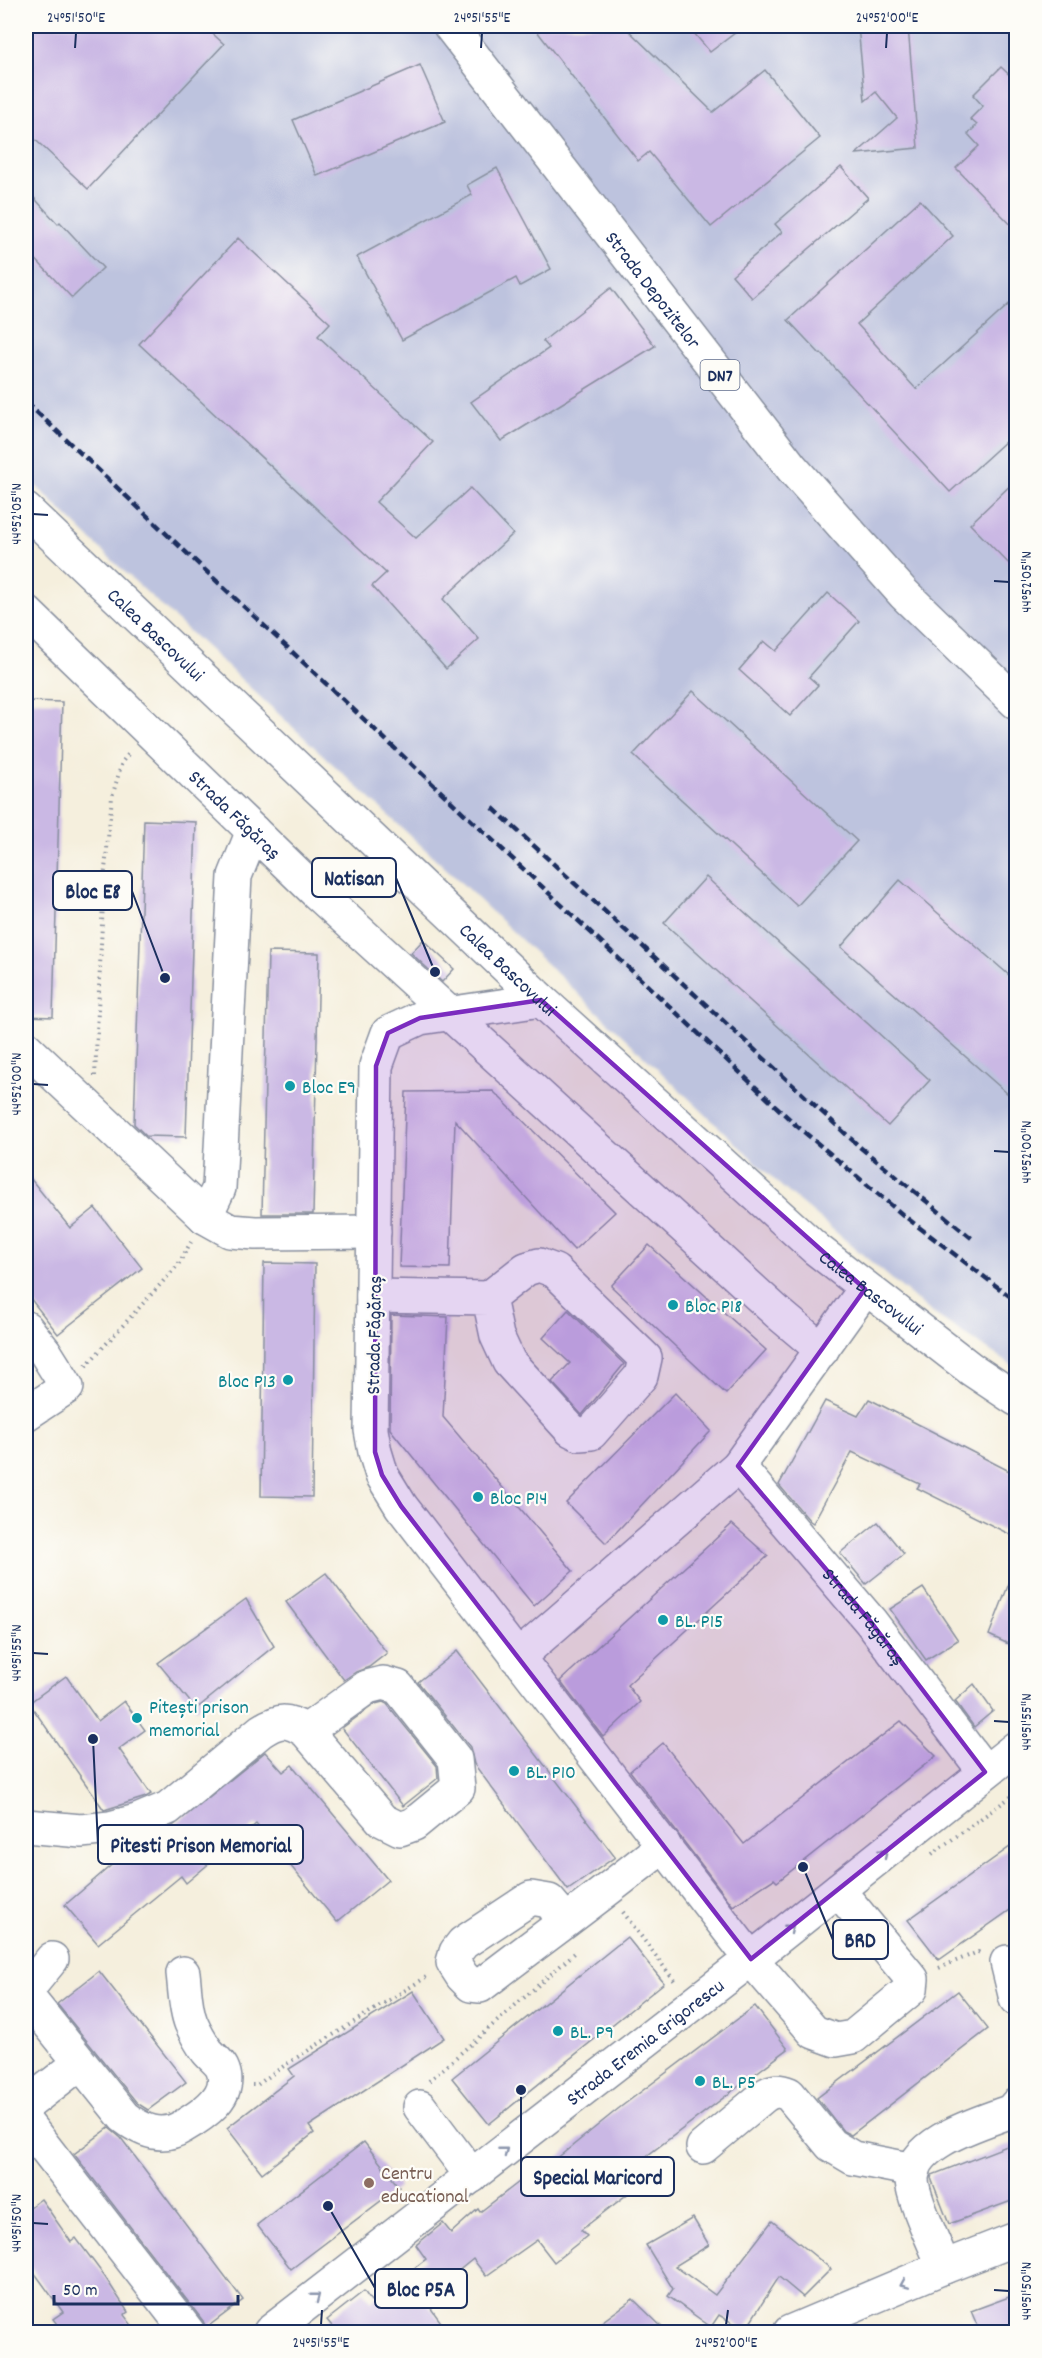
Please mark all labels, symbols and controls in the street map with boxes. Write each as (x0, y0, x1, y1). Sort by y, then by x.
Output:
text: 24°51'50"E (47, 8, 105, 30)
text: 24°51'55"E (454, 8, 511, 30)
text: 24°52'00"E (856, 8, 918, 30)
street label: Strada Depozitelor (597, 226, 706, 356)
road number: DN7 (700, 360, 740, 390)
text: 44°52'05"N (7, 483, 29, 545)
text: 44°52'05"N (1017, 551, 1039, 613)
street label: Calea Bascovului (99, 583, 210, 690)
street label: Strada Făgăraș (181, 765, 286, 868)
callout: Natisan (312, 858, 396, 897)
text: Natisan (324, 866, 384, 896)
callout: Bloc E8 (53, 871, 132, 910)
text: Bloc E8 (65, 879, 121, 909)
street label: Calea Bascovului (451, 918, 562, 1025)
text: 44°52'00"N (7, 1053, 29, 1115)
place label: Bloc E9 (302, 1075, 356, 1103)
marker: Bloc E9 (283, 1079, 297, 1093)
text: 44°52'00"N (1017, 1121, 1039, 1183)
street label: Calea Bascovului (812, 1245, 928, 1344)
street label: Strada Făgăraș (361, 1275, 391, 1395)
place label: Bloc P18 (685, 1294, 742, 1322)
marker: Bloc P18 (666, 1298, 680, 1312)
place label: Bloc P13 (218, 1369, 276, 1397)
marker: Bloc P13 (281, 1373, 295, 1387)
place label: Bloc P14 (490, 1486, 548, 1514)
marker: Bloc P14 (471, 1490, 485, 1504)
street label: Strada Făgăraș (814, 1563, 910, 1673)
place label: BL. P15 (675, 1609, 723, 1637)
marker: BL. P15 (656, 1613, 670, 1627)
text: 44°51'55"N (7, 1624, 29, 1682)
text: 44°51'55"N (1017, 1693, 1039, 1751)
place label: Pitești prison memorial (149, 1695, 249, 1746)
marker: Pitești prison memorial (130, 1711, 144, 1725)
place label: BL. P10 (526, 1760, 576, 1788)
marker: BL. P10 (507, 1764, 521, 1778)
callout: Pitesti Prison Memorial (98, 1825, 303, 1864)
text: Pitesti Prison Memorial (110, 1833, 293, 1863)
one-way arrow (877, 1850, 888, 1861)
callout: BRD (833, 1920, 888, 1959)
one-way arrow (783, 1924, 794, 1935)
text: BRD (844, 1928, 876, 1958)
street label: Strada Eremia Grigorescu (561, 1974, 731, 2114)
place label: BL. P9 (570, 2020, 614, 2048)
marker: BL. P9 (551, 2024, 565, 2038)
place label: BL. P5 (712, 2070, 756, 2098)
marker: BL. P5 (693, 2074, 707, 2088)
one-way arrow (497, 2148, 508, 2159)
callout: Special Maricord (521, 2157, 674, 2196)
place label: Centru educational (381, 2161, 469, 2212)
text: Special Maricord (533, 2165, 663, 2195)
marker: Centru educational (362, 2176, 376, 2190)
text: 44°51'50"N (7, 2194, 29, 2252)
text: 44°51'50"N (1017, 2262, 1039, 2320)
scale bar (54, 2268, 238, 2306)
callout: Bloc P5A (375, 2269, 467, 2308)
text: Bloc P5A (387, 2277, 455, 2307)
one-way arrow (899, 2277, 910, 2289)
text: 50 m (63, 2279, 98, 2304)
one-way arrow (310, 2293, 321, 2304)
text: 24°51'55"E (293, 2333, 350, 2355)
text: 24°52'00"E (695, 2333, 757, 2355)

